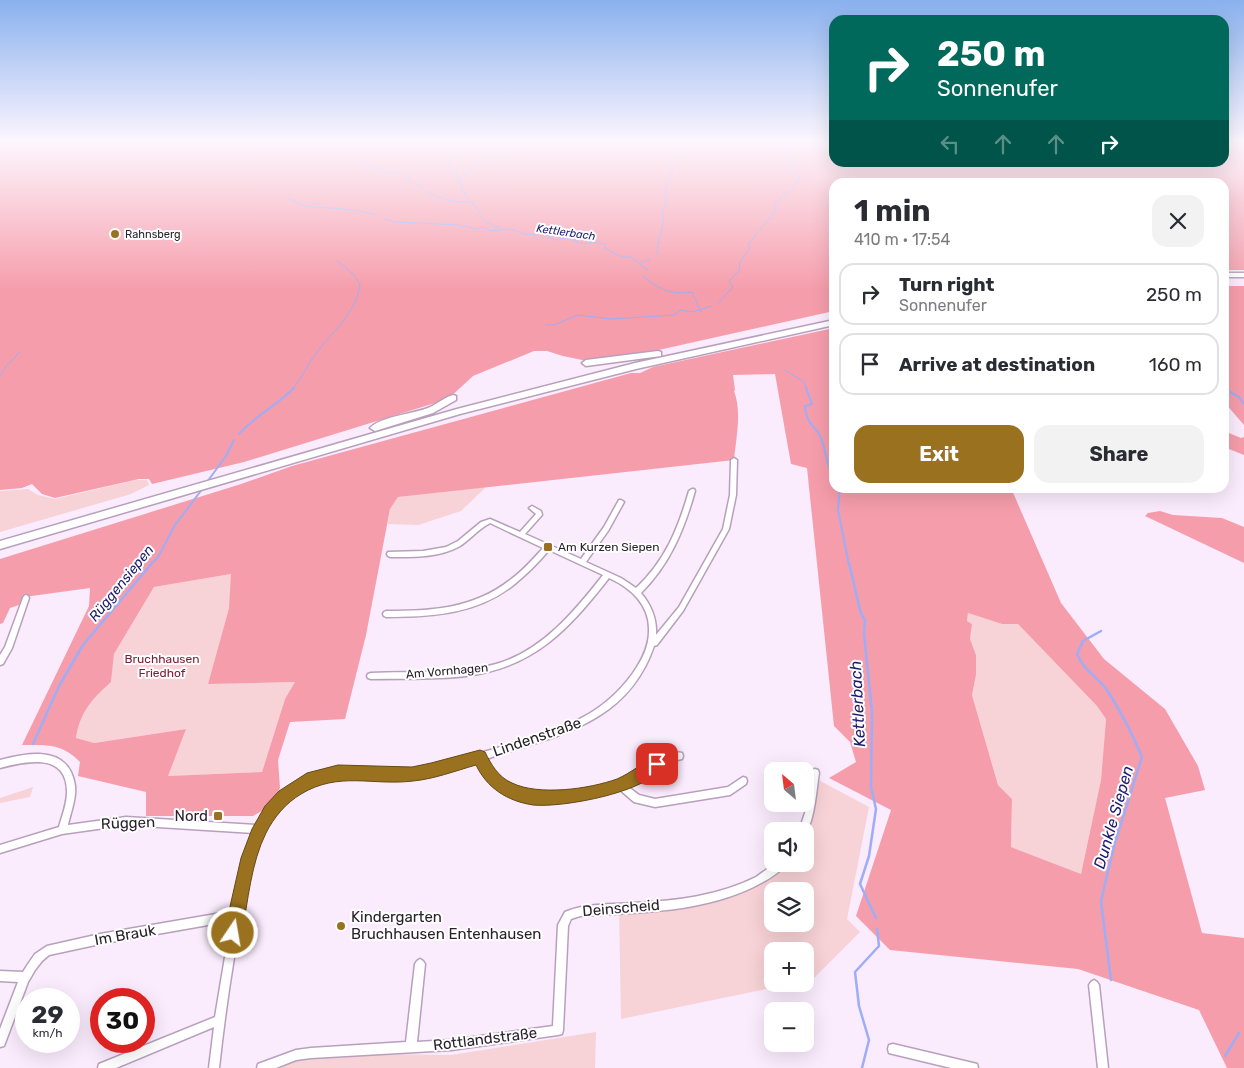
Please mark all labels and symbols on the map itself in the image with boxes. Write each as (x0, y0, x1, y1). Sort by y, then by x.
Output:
water label: Kettlerbach (536, 222, 597, 243)
marker: Rahnsberg (109, 228, 121, 240)
place label: Rahnsberg (125, 228, 181, 241)
place label: Am Kurzen Siepen (558, 540, 660, 554)
marker: Am Kurzen Siepen (542, 541, 554, 553)
water label: Rüggensiepen (85, 542, 157, 625)
park label: Bruchhausen Friedhof (124, 652, 200, 680)
street label: Am Vornhagen (405, 660, 489, 682)
water label: Kettlerbach (846, 660, 869, 748)
street label: Lindenstraße (490, 713, 584, 761)
pin (636, 743, 678, 785)
north arrow (764, 762, 814, 812)
water label: Dunkle Siepen (1090, 763, 1137, 871)
place label: Nord (174, 807, 208, 825)
marker: Nord (212, 810, 224, 822)
street label: Rüggen (101, 813, 155, 833)
street label: Deinscheid (582, 896, 660, 920)
position arrow (206, 906, 258, 958)
place label: Kindergarten Bruchhausen Entenhausen (351, 908, 541, 943)
marker: Kindergarten Bruchhausen Entenhausen (335, 920, 347, 932)
street label: Im Brauk (93, 921, 157, 949)
speed limit sign: 30 (90, 988, 155, 1053)
street label: Rottlandstraße (432, 1024, 538, 1054)

